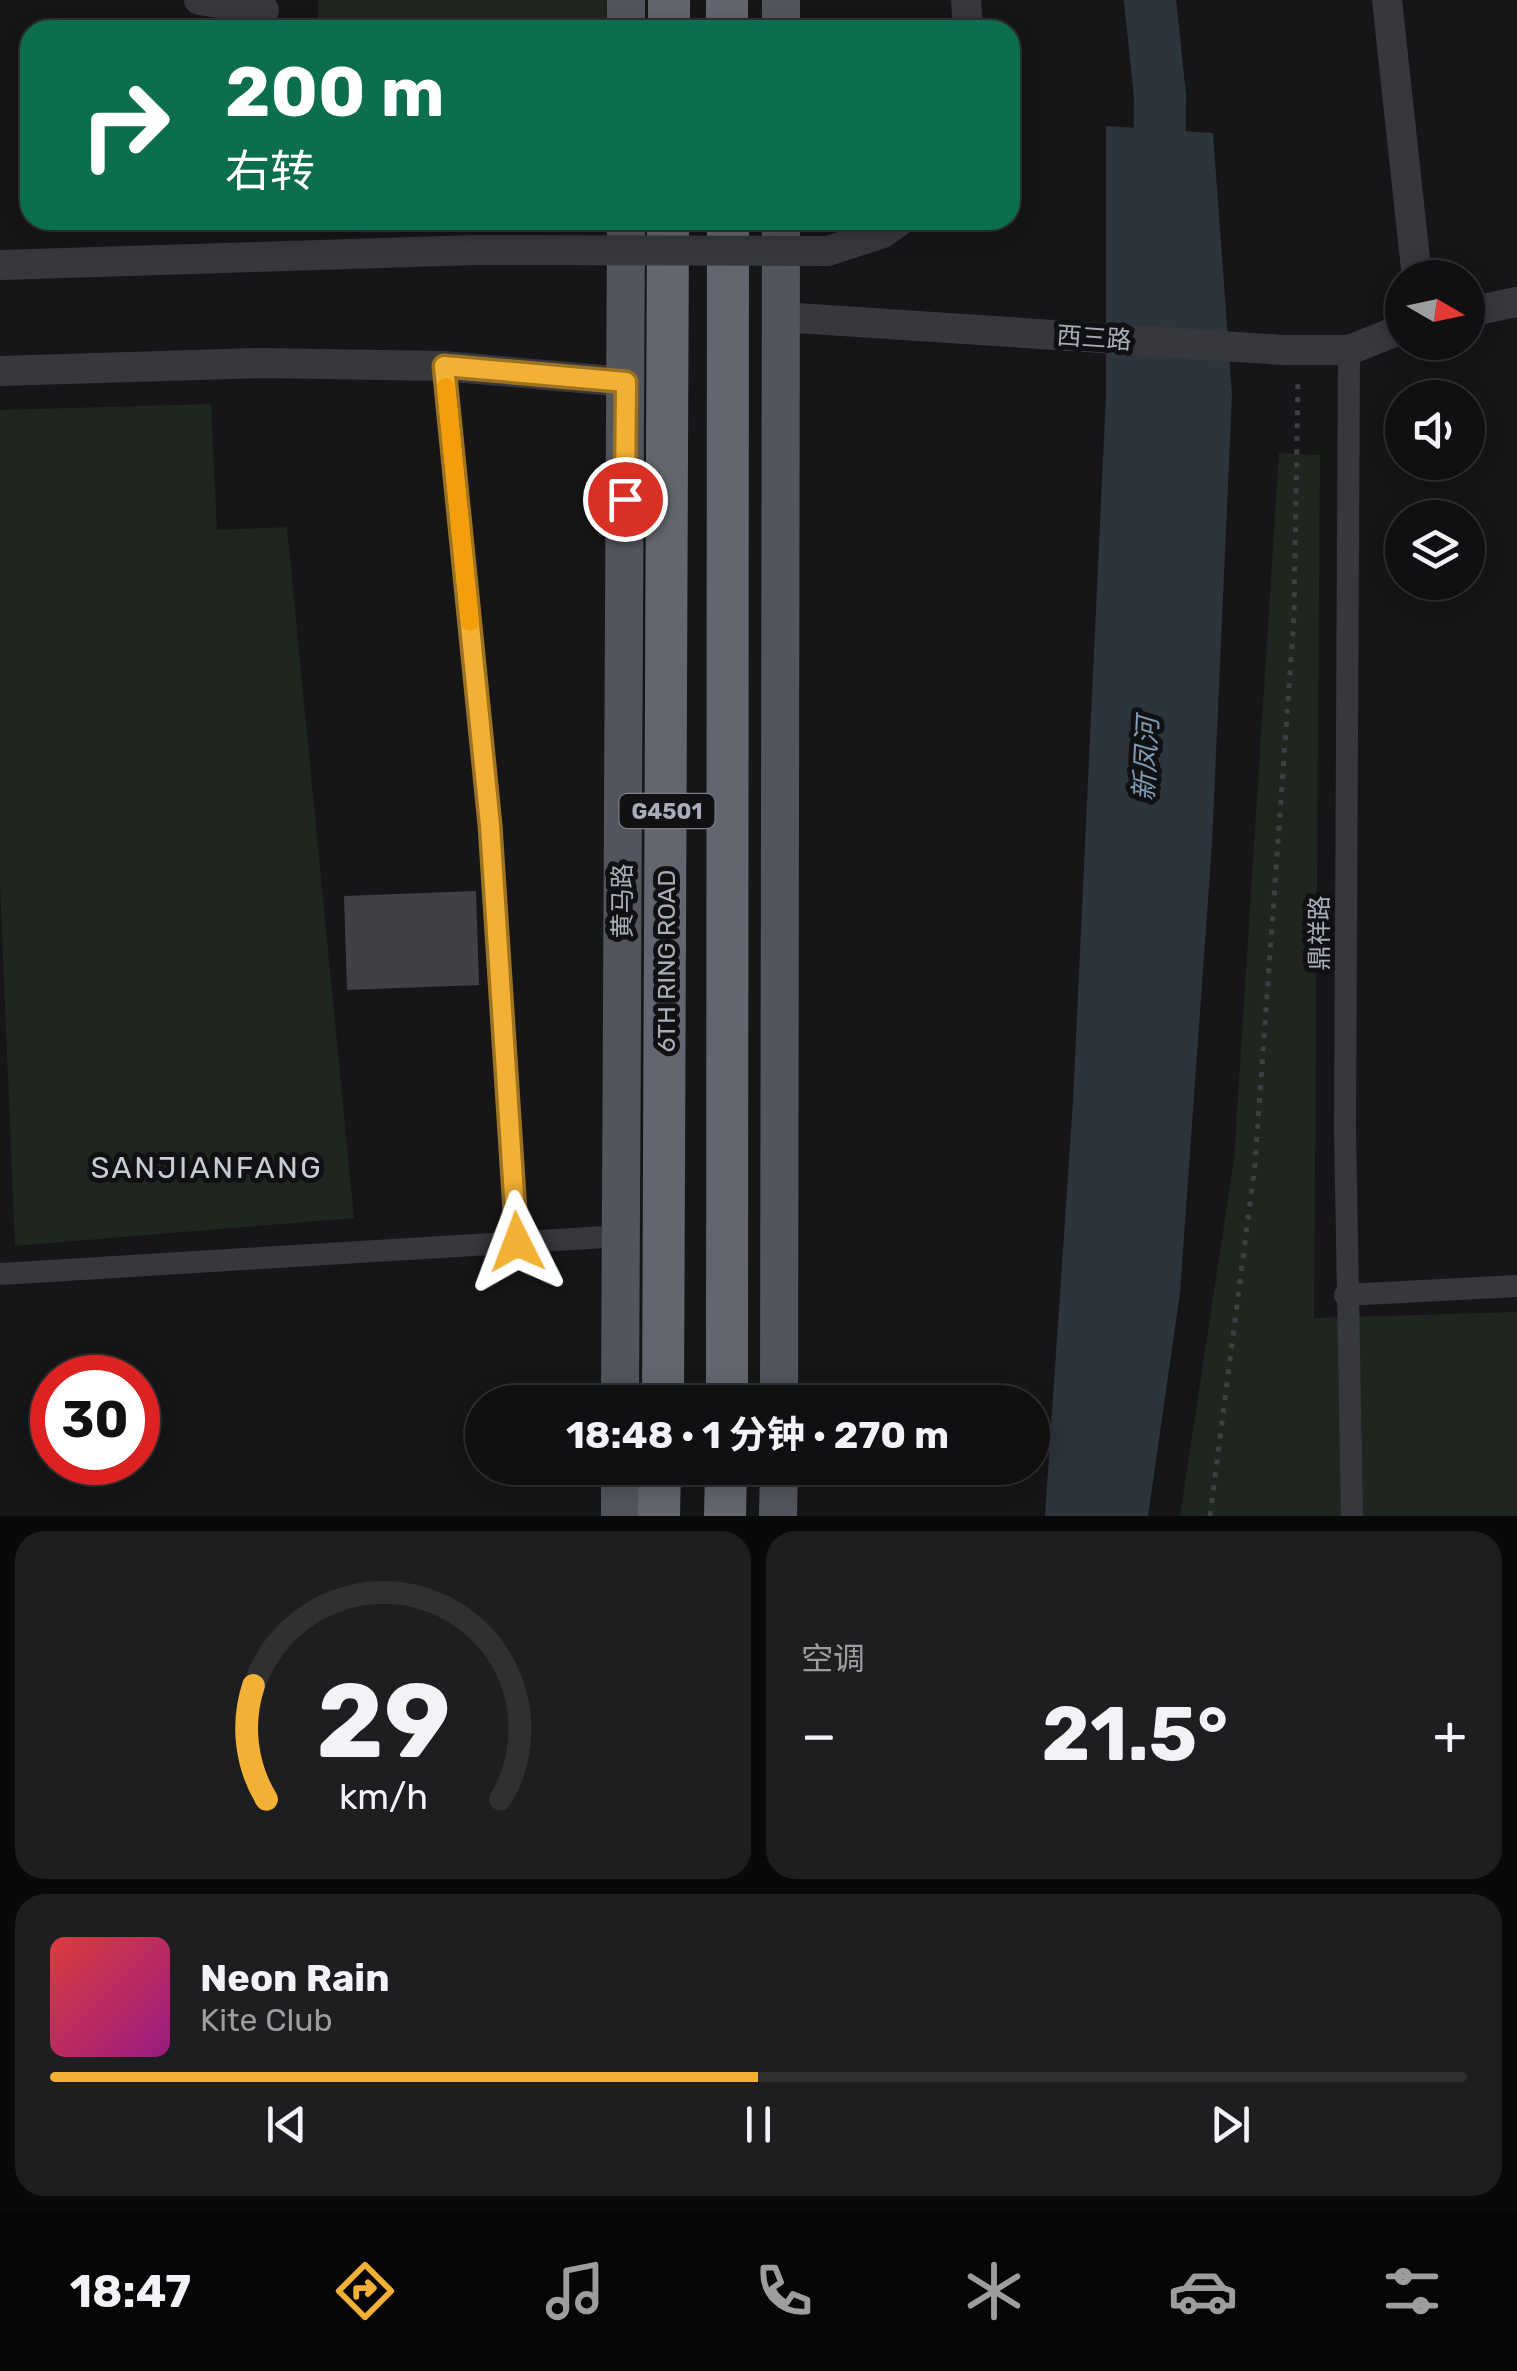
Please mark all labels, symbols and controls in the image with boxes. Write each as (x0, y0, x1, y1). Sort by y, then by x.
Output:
text: 200 m (225, 51, 445, 134)
icon: right (60, 60, 190, 190)
text: 右转 (225, 145, 315, 198)
north arrow (1385, 260, 1485, 360)
map controls (1385, 260, 1485, 600)
street label: 西三路 (1056, 321, 1132, 355)
button: sound (1385, 380, 1485, 480)
pin (583, 457, 668, 542)
icon: arrive (598, 472, 653, 527)
button: layers (1385, 500, 1485, 600)
water label: 新凤河 (1127, 711, 1165, 802)
road number: G4501 (620, 794, 714, 828)
street label: 黄马路 (608, 863, 637, 939)
street label: 6TH RING ROAD (652, 869, 681, 1053)
street label: 鼎祥路 (1305, 895, 1334, 971)
district label: SANJIANFANG (91, 1150, 323, 1186)
position arrow (465, 1190, 569, 1294)
speed limit sign: 30 (30, 1355, 160, 1485)
text: 18:48 · 1 分钟 · 270 m (566, 1412, 949, 1458)
text: 空调 (801, 1640, 865, 1678)
text: 29 (316, 1660, 450, 1783)
text: 21.5° (1041, 1690, 1228, 1779)
text: − (801, 1703, 837, 1768)
text: + (1433, 1703, 1467, 1768)
text: km/h (338, 1776, 428, 1818)
text: Neon Rain (200, 1955, 390, 2001)
text: Kite Club (200, 2001, 333, 2039)
icon: previous (259, 2097, 314, 2152)
icon: pause (731, 2097, 786, 2152)
icon: next (1203, 2097, 1258, 2152)
icon: directions (330, 2256, 400, 2326)
icon: music (540, 2256, 610, 2326)
icon: phone (749, 2256, 819, 2326)
icon: climate (959, 2256, 1029, 2326)
icon: car (1168, 2256, 1238, 2326)
icon: filters (1377, 2256, 1447, 2326)
text: 18:47 (70, 2265, 191, 2318)

